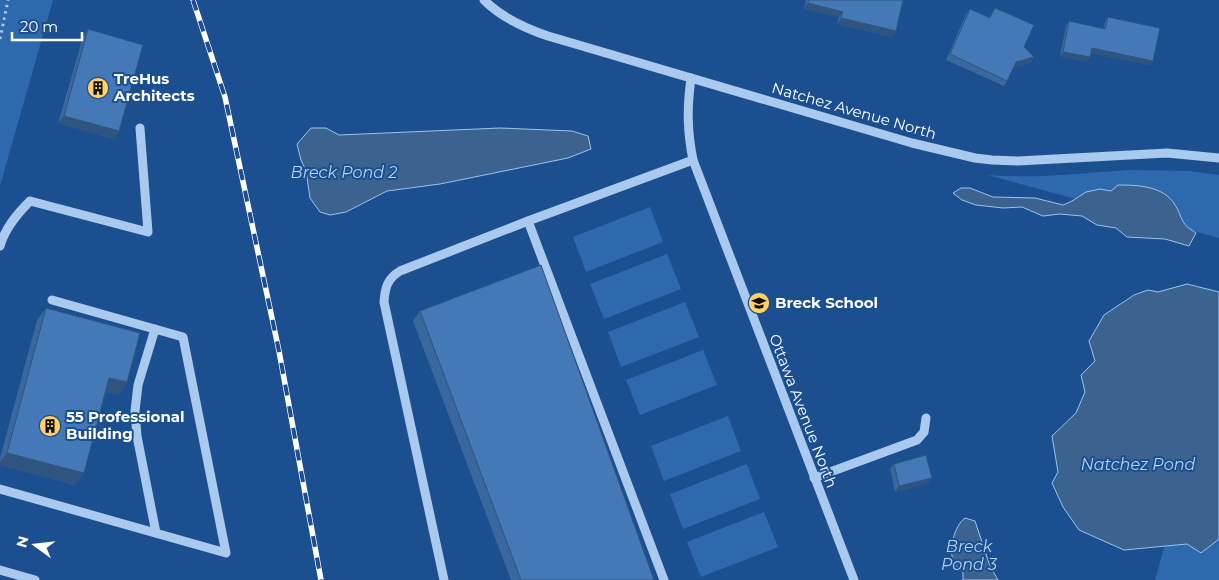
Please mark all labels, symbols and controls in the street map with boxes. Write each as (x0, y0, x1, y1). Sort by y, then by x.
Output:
scale bar (12, 10, 82, 42)
text: 20 m (20, 17, 58, 36)
place label: TreHus Architects (113, 69, 195, 105)
building icon: TreHus Architects (86, 76, 110, 100)
street label: Natchez Avenue North (770, 78, 939, 143)
water label: Breck Pond 2 (291, 163, 397, 182)
school or university icon: Breck School (747, 291, 771, 315)
place label: Breck School (775, 293, 878, 312)
street label: Ottawa Avenue North (765, 331, 842, 490)
place label: 55 Professional Building (66, 407, 185, 443)
building icon: 55 Professional Building (38, 414, 62, 438)
water label: Natchez Pond (1081, 455, 1195, 474)
north arrow (10, 520, 60, 570)
text: N (12, 534, 33, 549)
water label: Breck Pond 3 (941, 537, 998, 574)

